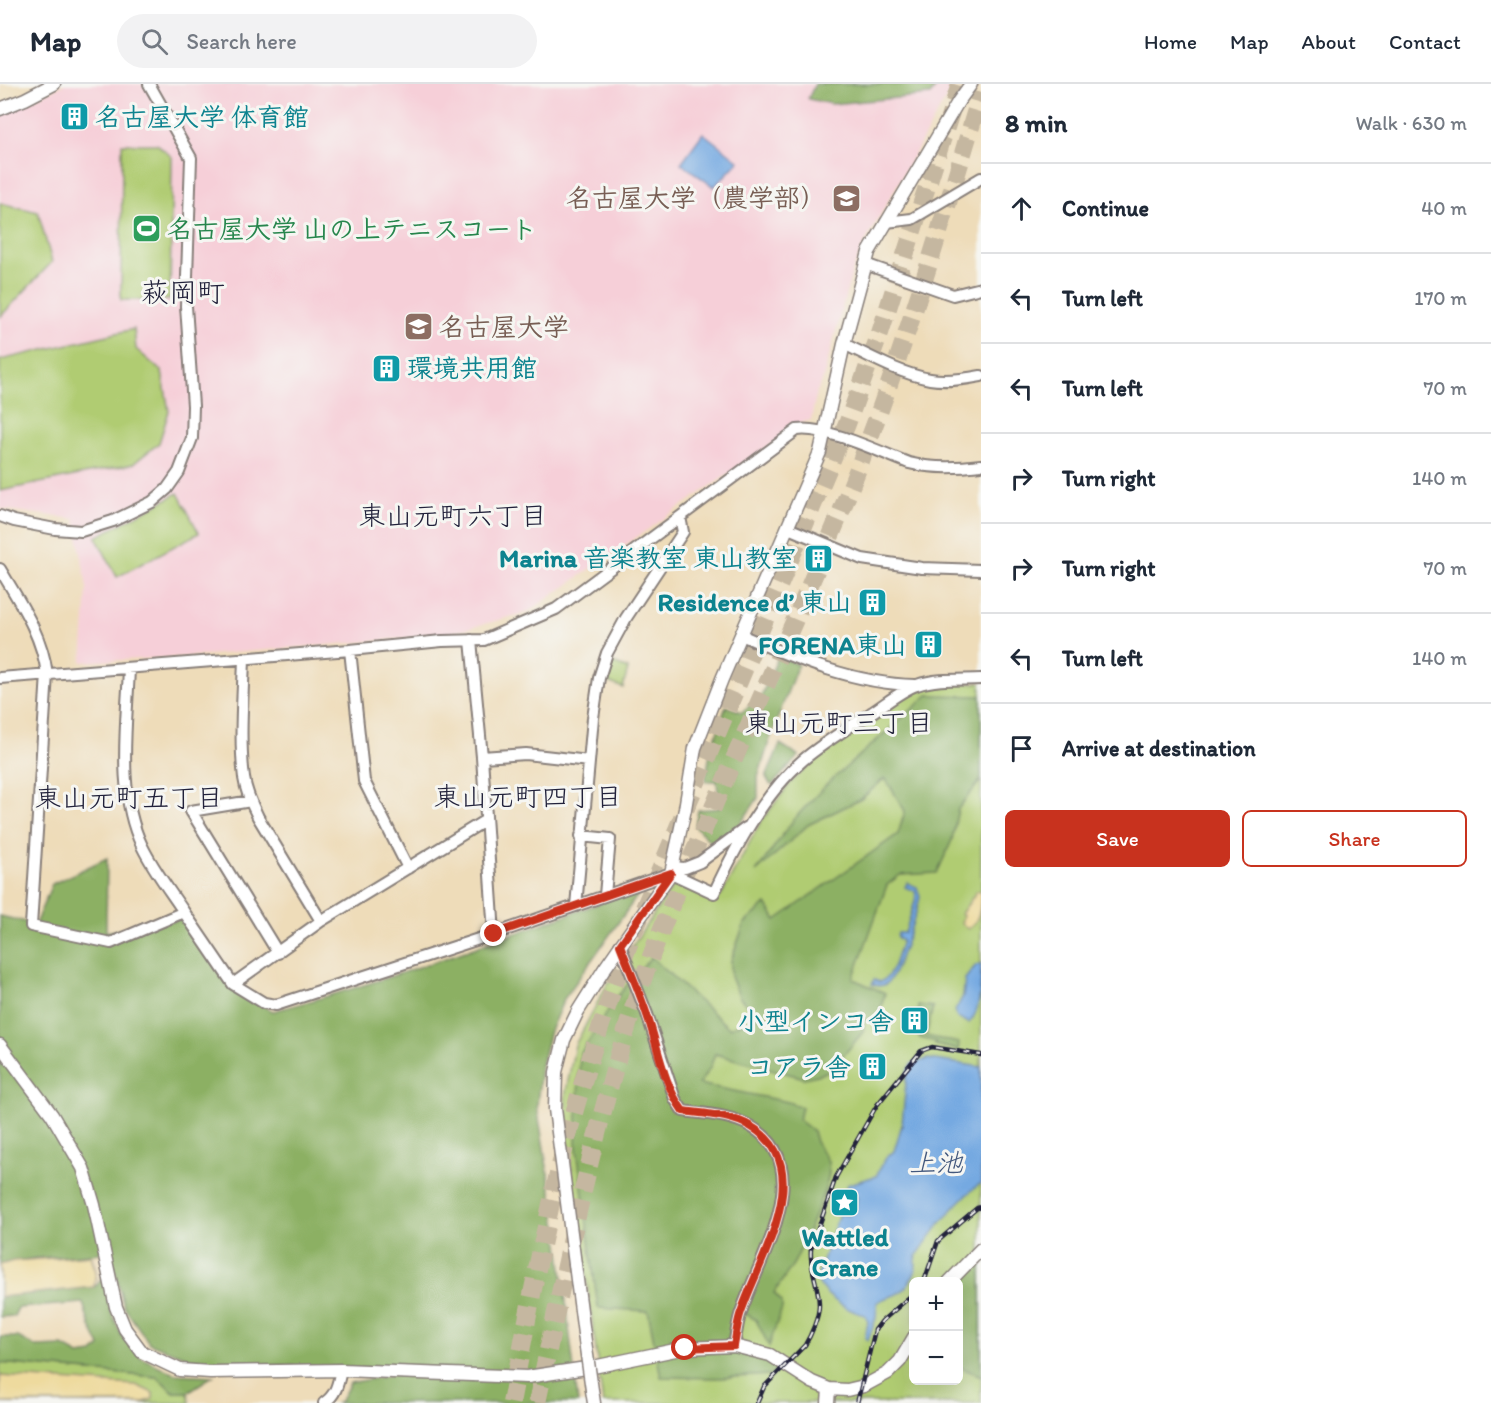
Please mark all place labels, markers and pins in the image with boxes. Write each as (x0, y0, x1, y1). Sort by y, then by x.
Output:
building icon: 名古屋大学 体育館 (58, 101, 90, 133)
place label: 名古屋大学 体育館 (95, 101, 309, 133)
place label: 名古屋大学（農学部） (566, 182, 826, 214)
school or university icon: 名古屋大学（農学部） (831, 182, 863, 214)
sports icon: 名古屋大学 山の上テニスコート (130, 213, 162, 245)
place label: 名古屋大学 山の上テニスコート (167, 213, 537, 245)
school or university icon: 名古屋大学 (402, 311, 434, 343)
place label: 名古屋大学 (439, 311, 569, 343)
building icon: 環境共用館 (370, 352, 402, 384)
place label: 環境共用館 (407, 352, 537, 384)
place label: Marina 音楽教室 東山教室 (499, 542, 797, 574)
building icon: Marina 音楽教室 東山教室 (802, 542, 834, 574)
place label: Residence d’ 東山 (657, 586, 852, 618)
building icon: Residence d’ 東山 (857, 586, 889, 618)
place label: FORENA東山 (758, 629, 907, 661)
building icon: FORENA東山 (912, 629, 944, 661)
place label: 小型インコ舎 (738, 1005, 894, 1037)
building icon: 小型インコ舎 (899, 1005, 931, 1037)
place label: コアラ舎 (747, 1051, 851, 1083)
building icon: コアラ舎 (856, 1051, 888, 1083)
place icon: Wattled Crane (829, 1187, 861, 1219)
place label: Wattled Crane (802, 1221, 890, 1283)

